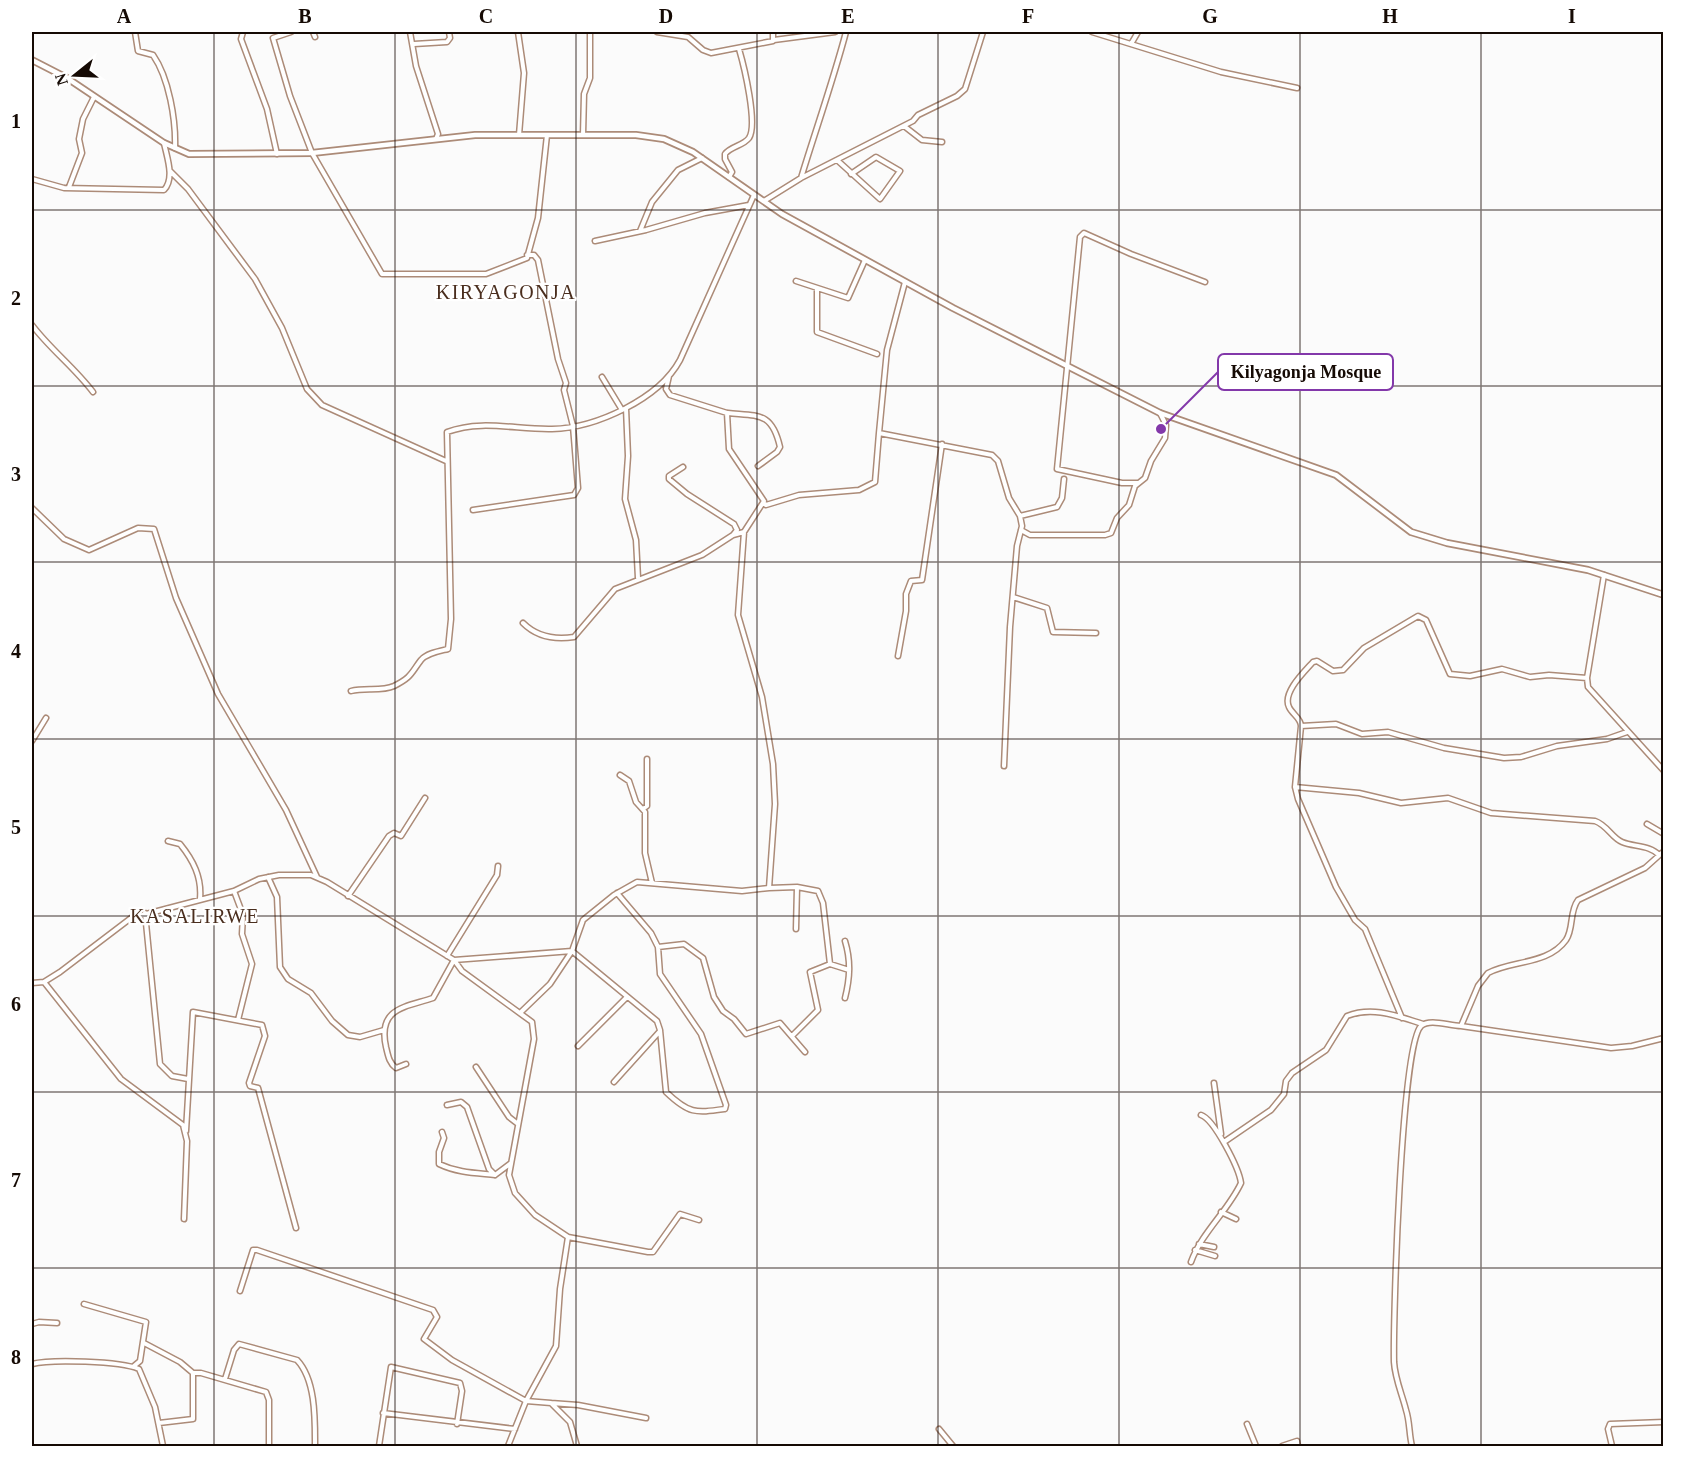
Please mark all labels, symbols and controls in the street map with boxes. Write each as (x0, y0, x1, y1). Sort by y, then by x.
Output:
text: A (117, 5, 132, 27)
text: B (298, 5, 312, 27)
text: C (479, 5, 493, 27)
text: D (659, 5, 673, 27)
text: E (841, 5, 855, 27)
text: F (1022, 5, 1034, 27)
text: G (1202, 5, 1218, 27)
text: H (1382, 5, 1398, 27)
text: I (1568, 5, 1576, 27)
north arrow (45, 45, 105, 105)
text: N (51, 71, 71, 88)
text: 1 (11, 110, 21, 132)
district label: KIRYAGONJA (436, 281, 576, 303)
text: 2 (11, 287, 21, 309)
callout: Kilyagonja Mosque (1218, 354, 1393, 390)
text: Kilyagonja Mosque (1231, 362, 1381, 382)
text: 3 (11, 463, 21, 485)
text: 4 (11, 640, 21, 662)
text: 5 (11, 816, 21, 838)
district label: KASALIRWE (130, 905, 260, 927)
text: 6 (11, 993, 21, 1015)
text: 7 (11, 1169, 21, 1191)
text: 8 (11, 1346, 21, 1368)

